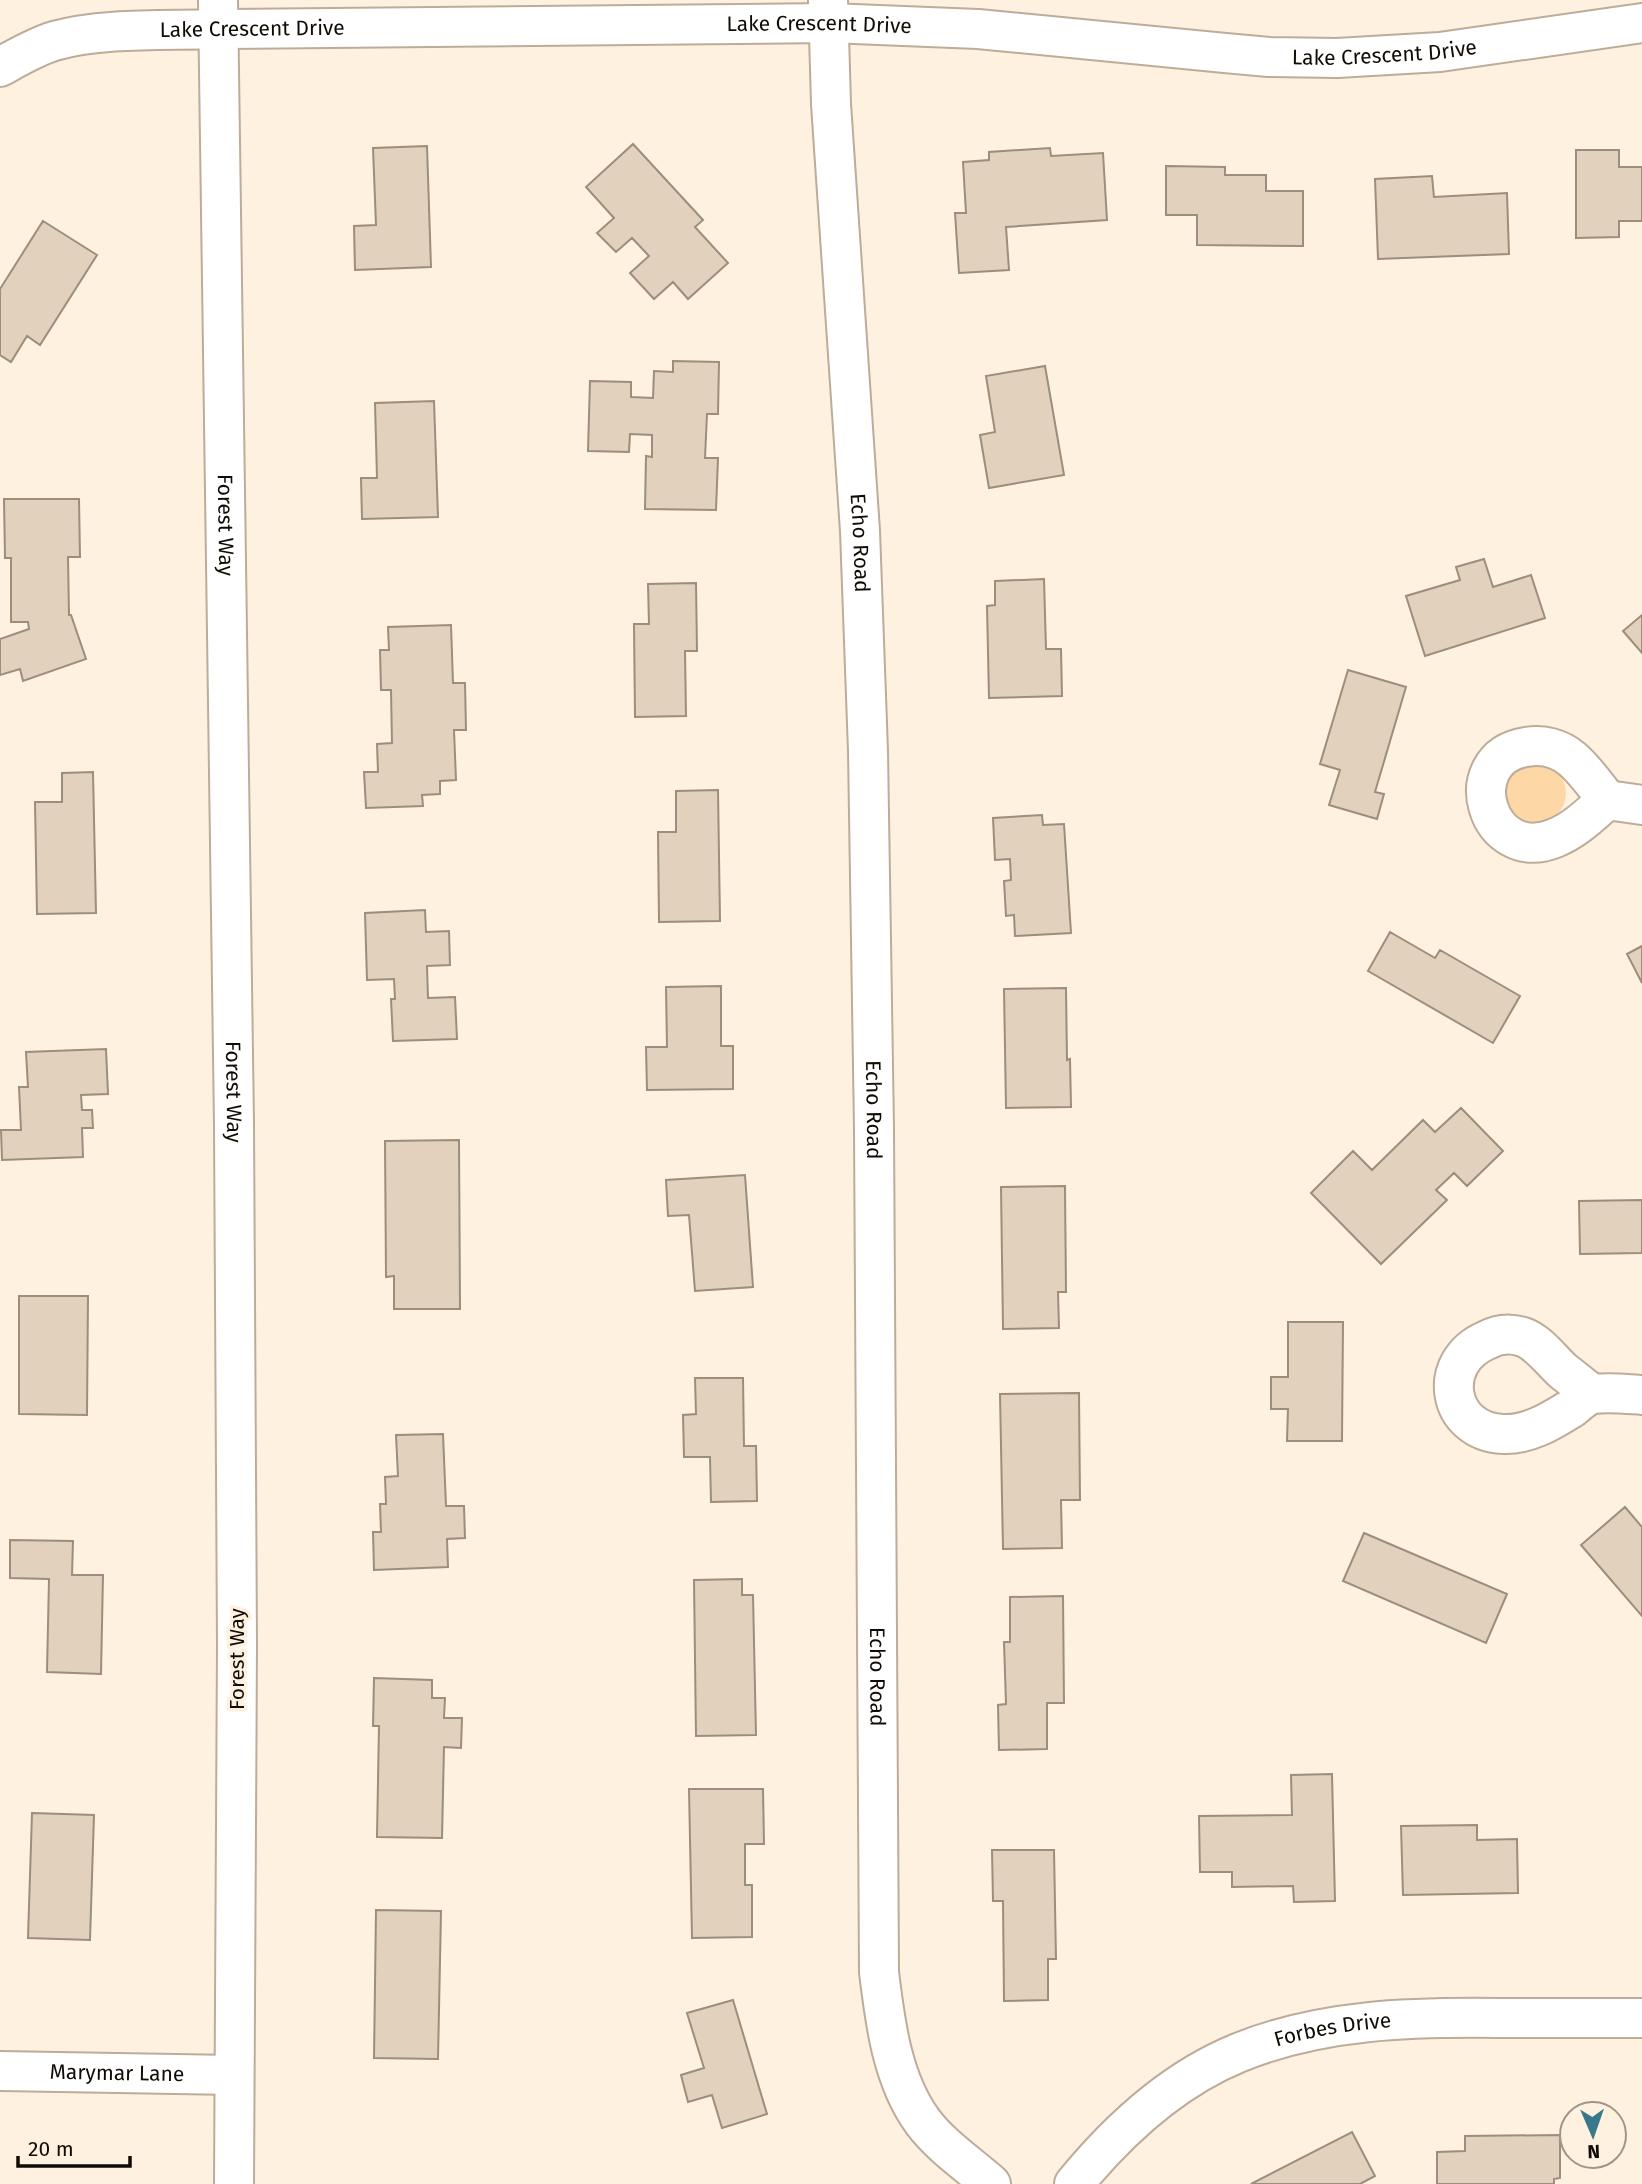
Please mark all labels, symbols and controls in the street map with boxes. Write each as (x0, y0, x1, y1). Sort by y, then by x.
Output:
street label: Lake Crescent Drive (726, 10, 912, 39)
street label: Lake Crescent Drive (159, 15, 345, 43)
street label: Lake Crescent Drive (1292, 34, 1479, 71)
street label: Forest Way (212, 474, 239, 577)
street label: Echo Road (844, 492, 875, 593)
street label: Forest Way (220, 1041, 247, 1144)
street label: Echo Road (860, 1060, 887, 1160)
street label: Forest Way (224, 1607, 250, 1710)
street label: Echo Road (864, 1627, 891, 1727)
street label: Forbes Drive (1271, 2007, 1392, 2053)
street label: Marymar Lane (49, 2059, 185, 2087)
north arrow (1558, 2100, 1628, 2170)
scale bar (18, 2124, 130, 2168)
text: 20 m (28, 2136, 74, 2162)
text: N (1587, 2140, 1600, 2163)

